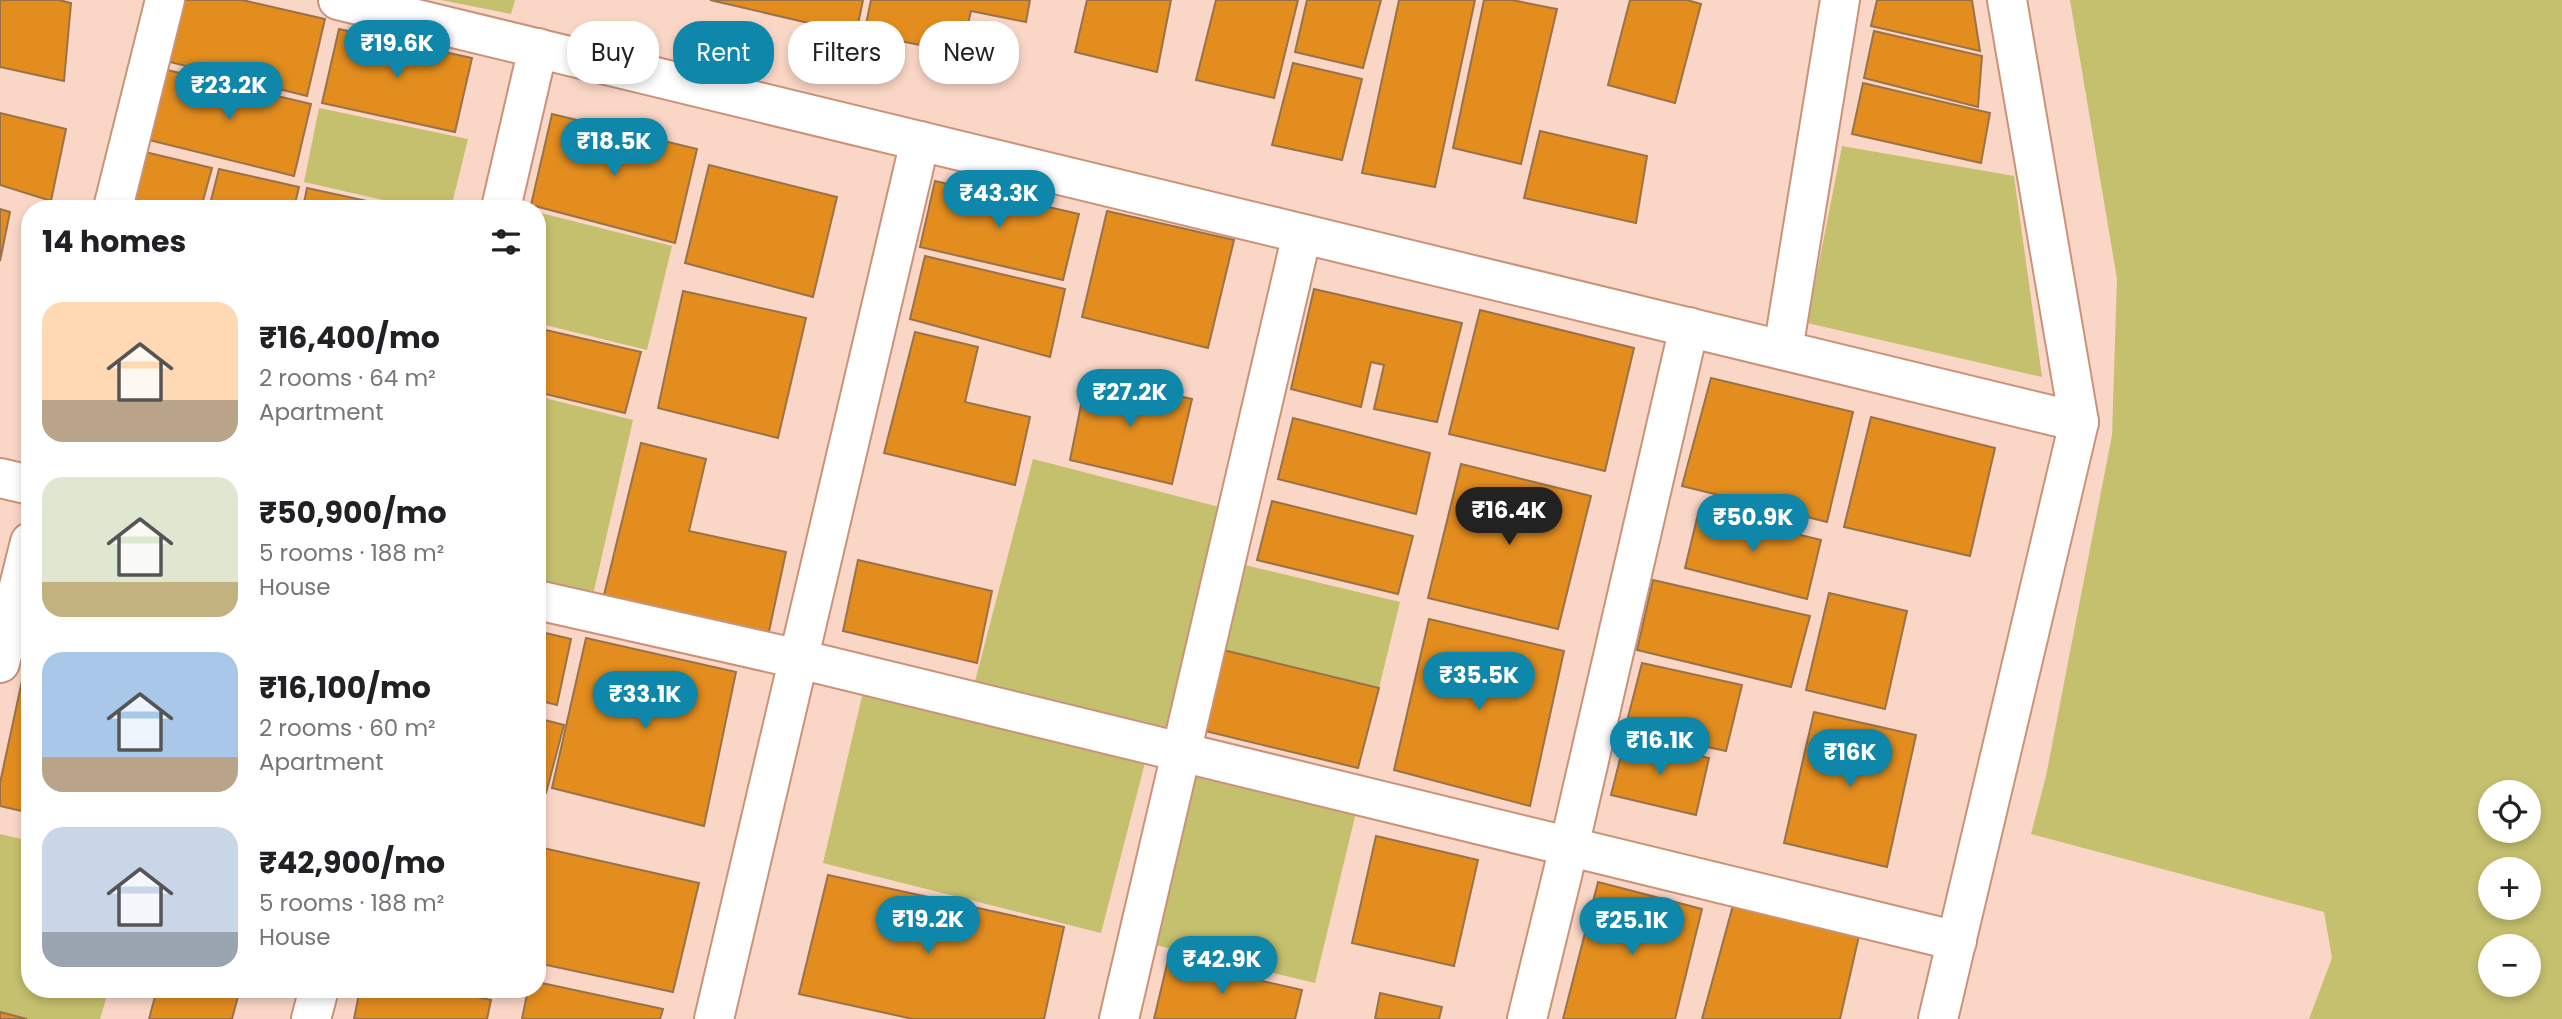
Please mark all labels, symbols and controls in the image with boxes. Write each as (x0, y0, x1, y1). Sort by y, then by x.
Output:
pin: ₹19.6K (340, 20, 454, 80)
chip: Buy (567, 21, 659, 84)
chip: Rent (673, 21, 774, 84)
chip: Filters (788, 21, 905, 84)
chip: New (919, 21, 1019, 84)
text: ₹19.6K (360, 27, 434, 59)
pin: ₹23.2K (172, 62, 286, 122)
text: ₹23.2K (191, 69, 267, 101)
pin: ₹18.5K (557, 118, 671, 178)
text: ₹18.5K (577, 125, 651, 157)
pin: ₹43.3K (942, 170, 1056, 230)
text: ₹43.3K (959, 177, 1039, 209)
text: 14 homes (42, 220, 186, 263)
icon: filters (487, 223, 525, 261)
text: ₹16,400/mo (259, 316, 440, 359)
icon: home (98, 330, 182, 414)
text: 2 rooms · 64 m² (259, 362, 436, 394)
pin: ₹27.2K (1073, 370, 1187, 429)
text: ₹27.2K (1093, 376, 1167, 408)
text: Apartment (259, 396, 384, 428)
pin: ₹16.4K (1452, 488, 1566, 547)
text: ₹50,900/mo (259, 491, 447, 534)
text: ₹16.4K (1471, 494, 1547, 526)
pin: ₹50.9K (1696, 494, 1810, 554)
text: ₹50.9K (1713, 501, 1793, 533)
icon: home (98, 505, 182, 589)
text: 5 rooms · 188 m² (259, 537, 444, 569)
text: House (259, 571, 331, 603)
pin: ₹35.5K (1422, 652, 1536, 712)
text: ₹35.5K (1439, 659, 1519, 691)
text: ₹16,100/mo (259, 666, 431, 709)
pin: ₹33.1K (588, 672, 702, 731)
text: ₹33.1K (609, 678, 681, 710)
icon: home (98, 680, 182, 764)
text: 2 rooms · 60 m² (259, 712, 436, 744)
pin: ₹16.1K (1603, 718, 1717, 777)
text: ₹16.1K (1626, 724, 1694, 756)
pin: ₹16K (1809, 730, 1891, 789)
text: ₹16K (1823, 736, 1877, 768)
text: Apartment (259, 746, 384, 778)
map controls (2478, 780, 2541, 997)
button: locate (2478, 780, 2541, 843)
text: ₹42,900/mo (259, 841, 445, 884)
icon: home (98, 855, 182, 939)
button: + (2478, 857, 2541, 920)
text: 5 rooms · 188 m² (259, 887, 444, 919)
pin: ₹19.2K (871, 897, 985, 956)
pin: ₹25.1K (1575, 898, 1689, 957)
text: ₹19.2K (892, 903, 964, 935)
text: ₹25.1K (1595, 904, 1669, 936)
text: House (259, 921, 331, 953)
button: − (2478, 934, 2541, 997)
pin: ₹42.9K (1165, 936, 1279, 996)
text: ₹42.9K (1182, 943, 1262, 975)

